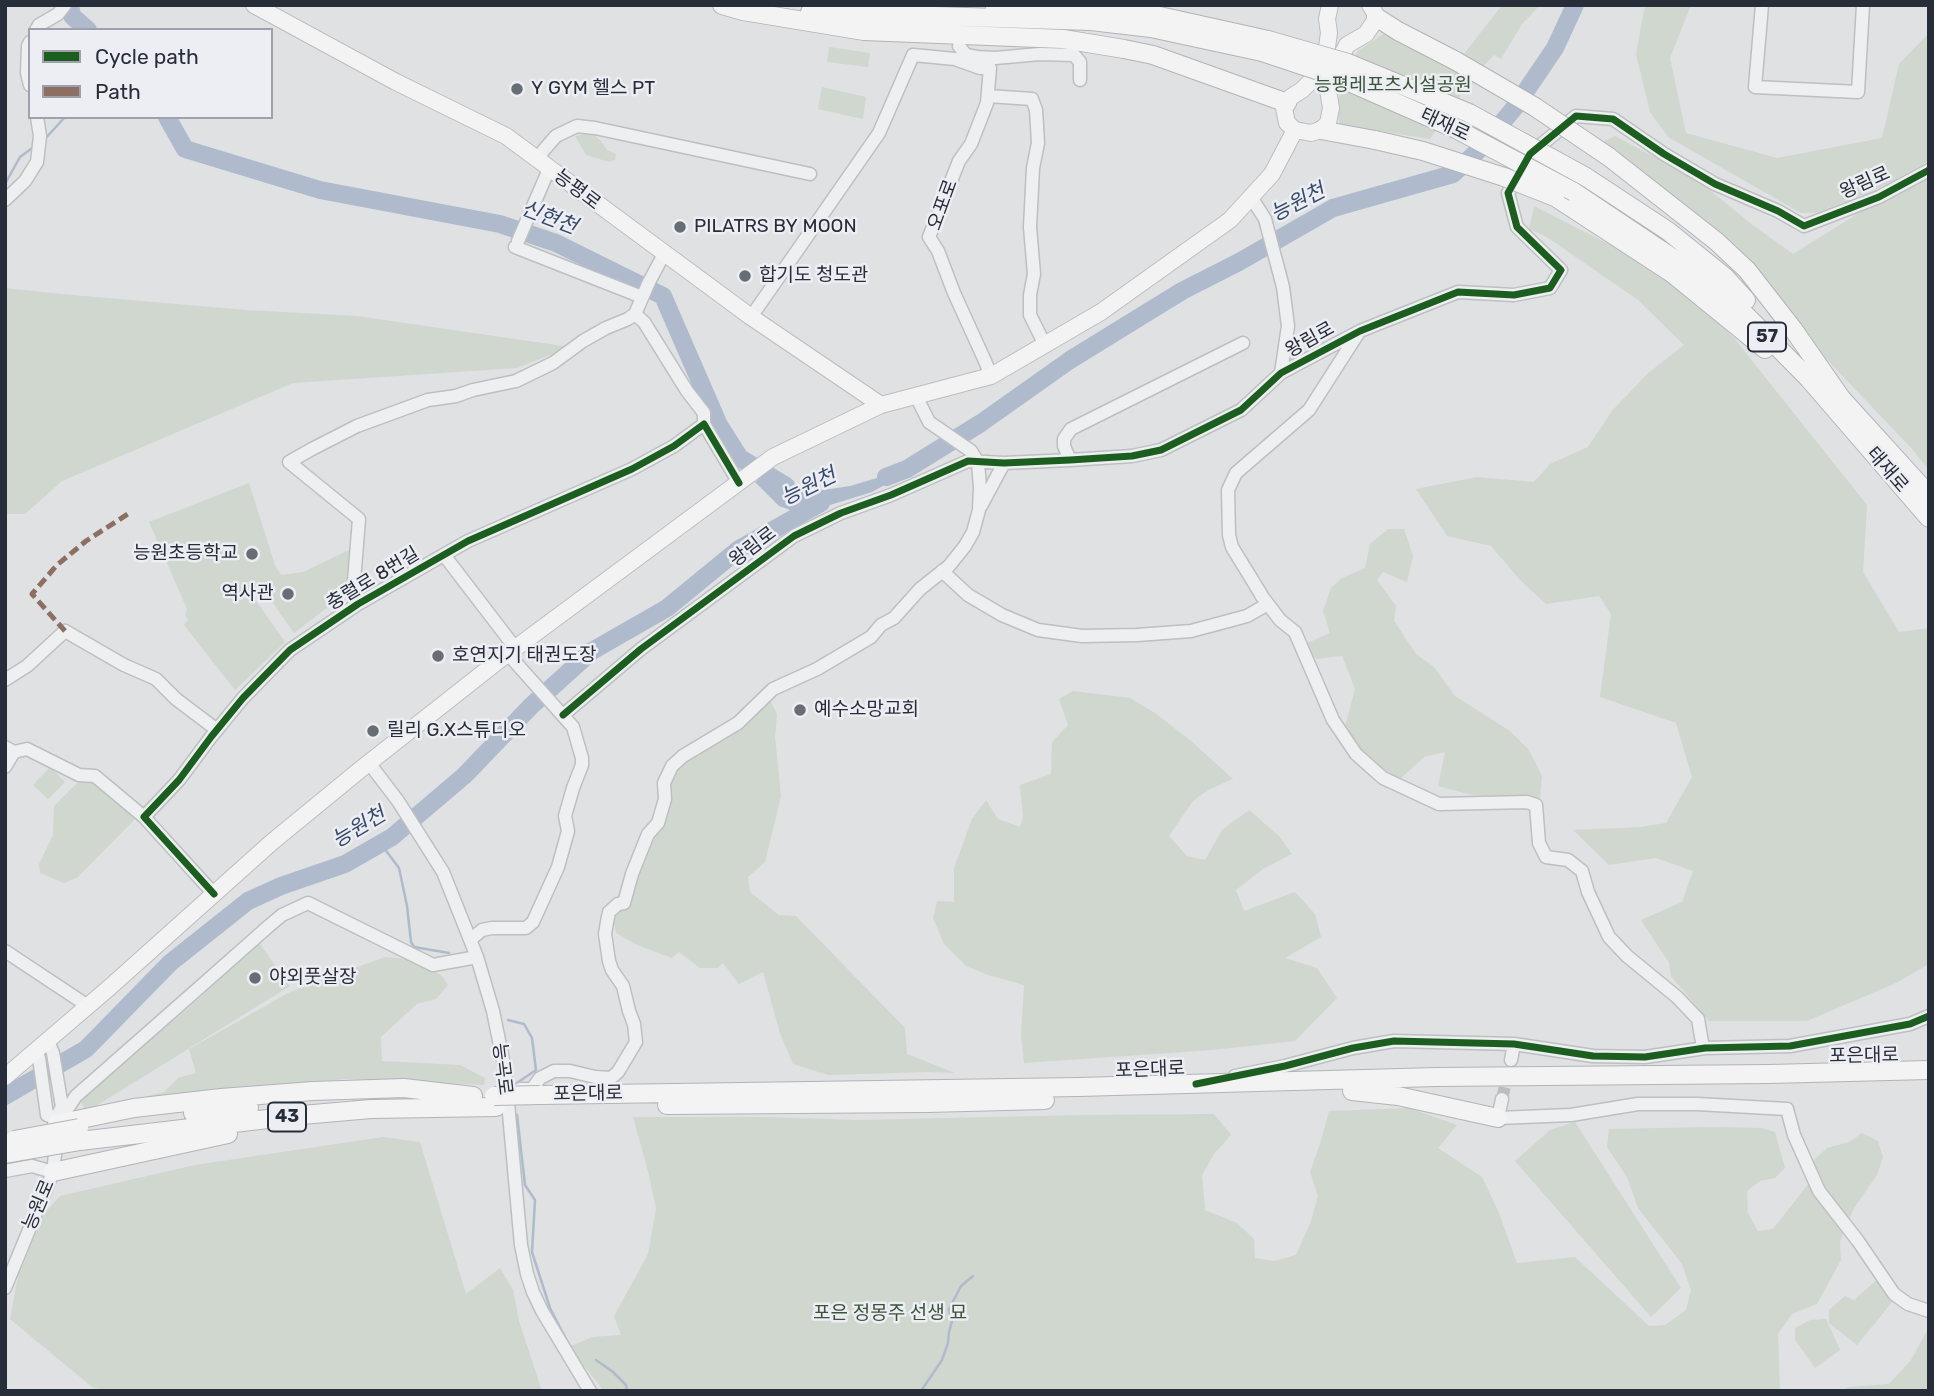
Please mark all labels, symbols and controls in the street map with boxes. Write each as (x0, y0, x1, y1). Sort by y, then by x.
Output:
legend (28, 28, 273, 119)
text: Cycle path (95, 44, 199, 69)
park label: 능평레포츠시설공원 (1314, 75, 1472, 97)
place label: Y GYM 헬스 PT (531, 78, 655, 100)
text: Path (95, 79, 141, 104)
marker: Y GYM 헬스 PT (509, 81, 525, 97)
street label: 태재로 (1416, 104, 1474, 146)
street label: 왕림로 (1836, 162, 1894, 204)
street label: 능평로 (549, 165, 605, 215)
street label: 오포로 (923, 176, 963, 234)
water label: 능원천 (1266, 179, 1330, 227)
water label: 신현천 (517, 196, 581, 240)
place label: PILATRS BY MOON (694, 216, 857, 238)
marker: PILATRS BY MOON (672, 219, 688, 235)
place label: 합기도 청도관 (759, 265, 869, 287)
marker: 합기도 청도관 (737, 268, 753, 284)
street label: 왕림로 (1282, 317, 1338, 363)
road number: 57 (1748, 323, 1786, 352)
street label: 태재로 (1861, 443, 1913, 497)
water label: 능원천 (777, 463, 841, 511)
street label: 왕림로 (725, 522, 781, 572)
street label: 충렬로 8번길 (322, 542, 424, 616)
place label: 능원초등학교 (133, 543, 238, 565)
marker: 능원초등학교 (244, 546, 260, 562)
place label: 역사관 (222, 583, 274, 605)
marker: 역사관 (280, 586, 296, 602)
place label: 호연지기 태권도장 (452, 645, 596, 667)
marker: 호연지기 태권도장 (430, 648, 446, 664)
place label: 예수소망교회 (814, 699, 919, 721)
marker: 예수소망교회 (792, 702, 808, 718)
place label: 릴리 G.X스튜디오 (387, 720, 526, 742)
marker: 릴리 G.X스튜디오 (365, 723, 381, 739)
water label: 능원천 (328, 802, 390, 854)
place label: 야외풋살장 (269, 967, 356, 989)
marker: 야외풋살장 (247, 970, 263, 986)
street label: 능곡로 (487, 1042, 517, 1096)
street label: 포은대로 (1829, 1044, 1899, 1068)
street label: 포은대로 (1115, 1057, 1185, 1083)
street label: 포은대로 (553, 1082, 623, 1106)
road number: 43 (268, 1102, 306, 1132)
street label: 능원로 (18, 1176, 60, 1234)
park label: 포은 정몽주 선생 묘 (813, 1303, 967, 1325)

